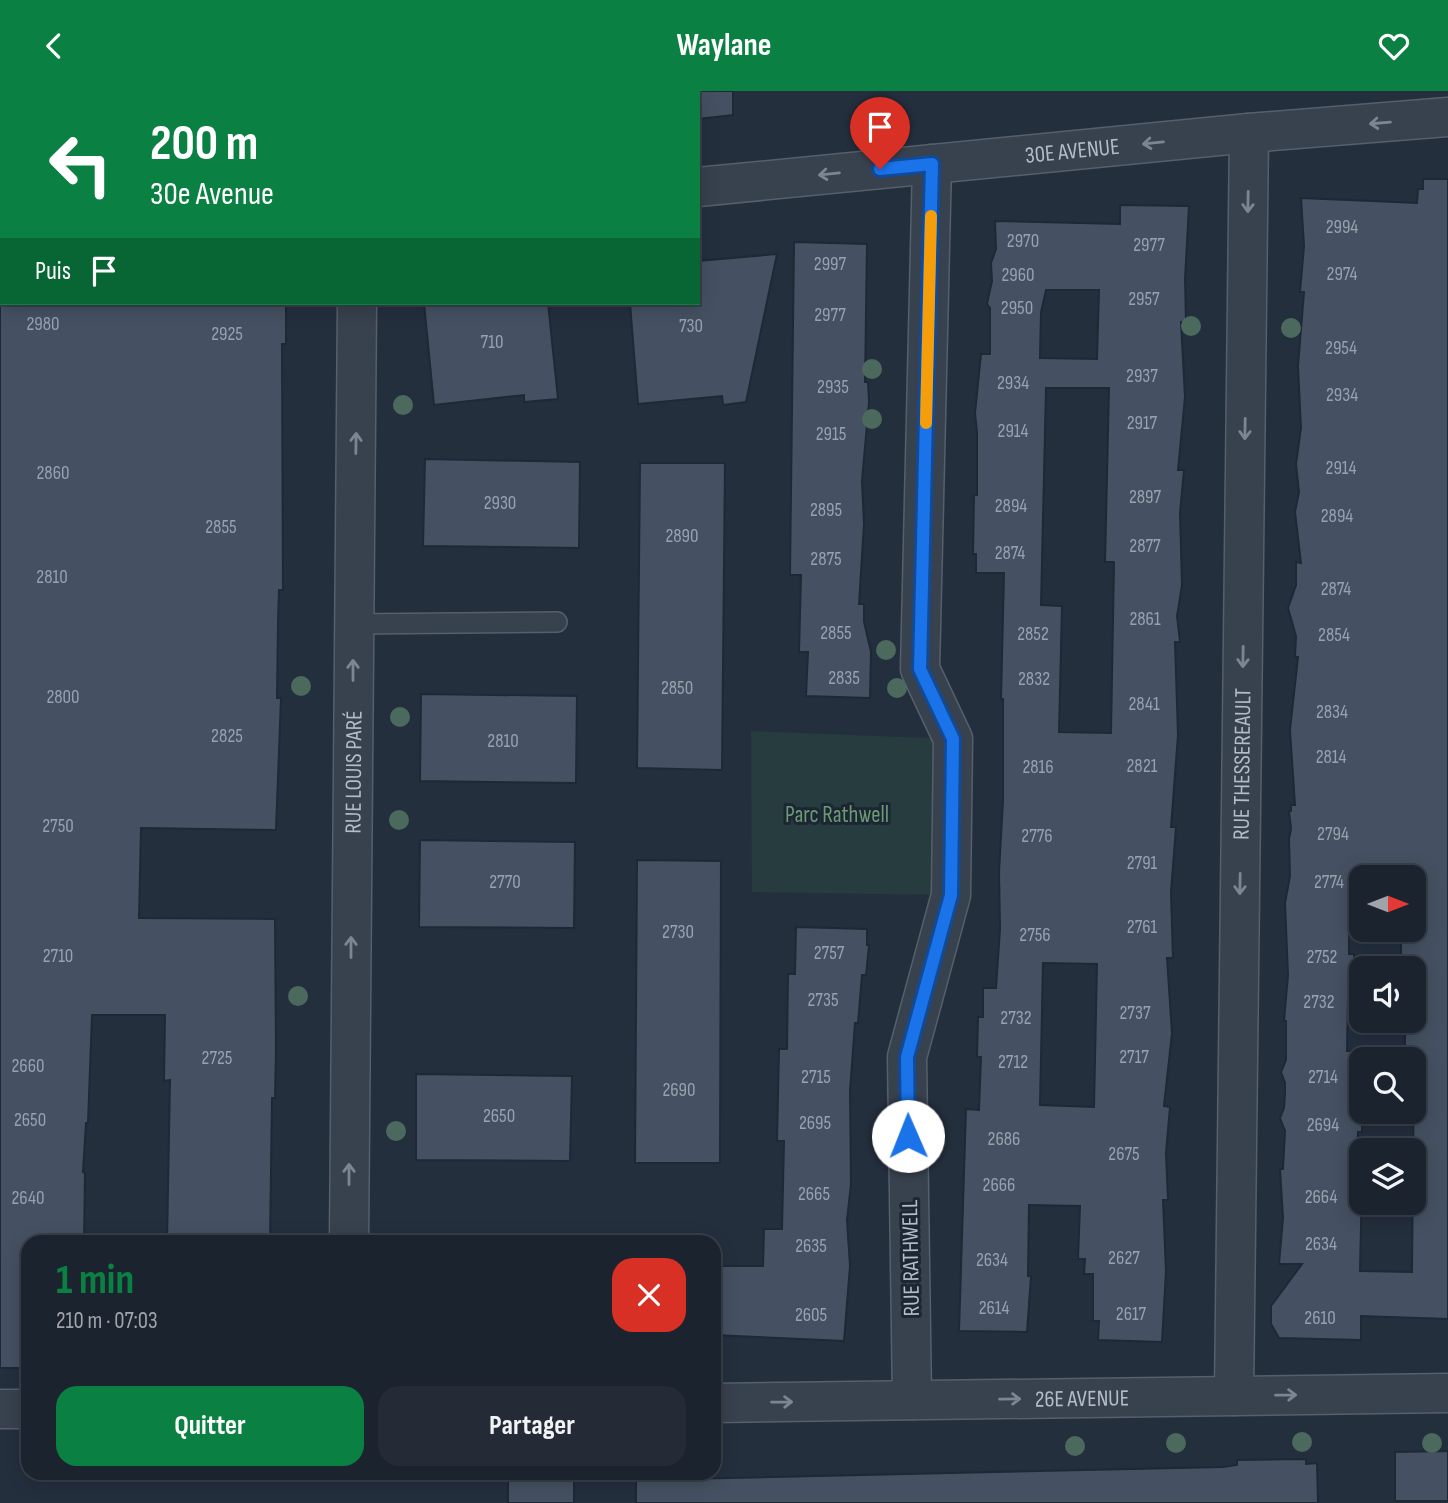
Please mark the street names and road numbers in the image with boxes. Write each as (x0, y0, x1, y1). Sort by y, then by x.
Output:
street label: 30E AVENUE (1024, 133, 1121, 170)
street label: RUE THESSEREAULT (1228, 688, 1257, 840)
street label: RUE LOUIS PARÉ (339, 710, 369, 834)
street label: RUE RATHWELL (896, 1199, 926, 1317)
street label: 26E AVENUE (1035, 1384, 1129, 1414)

